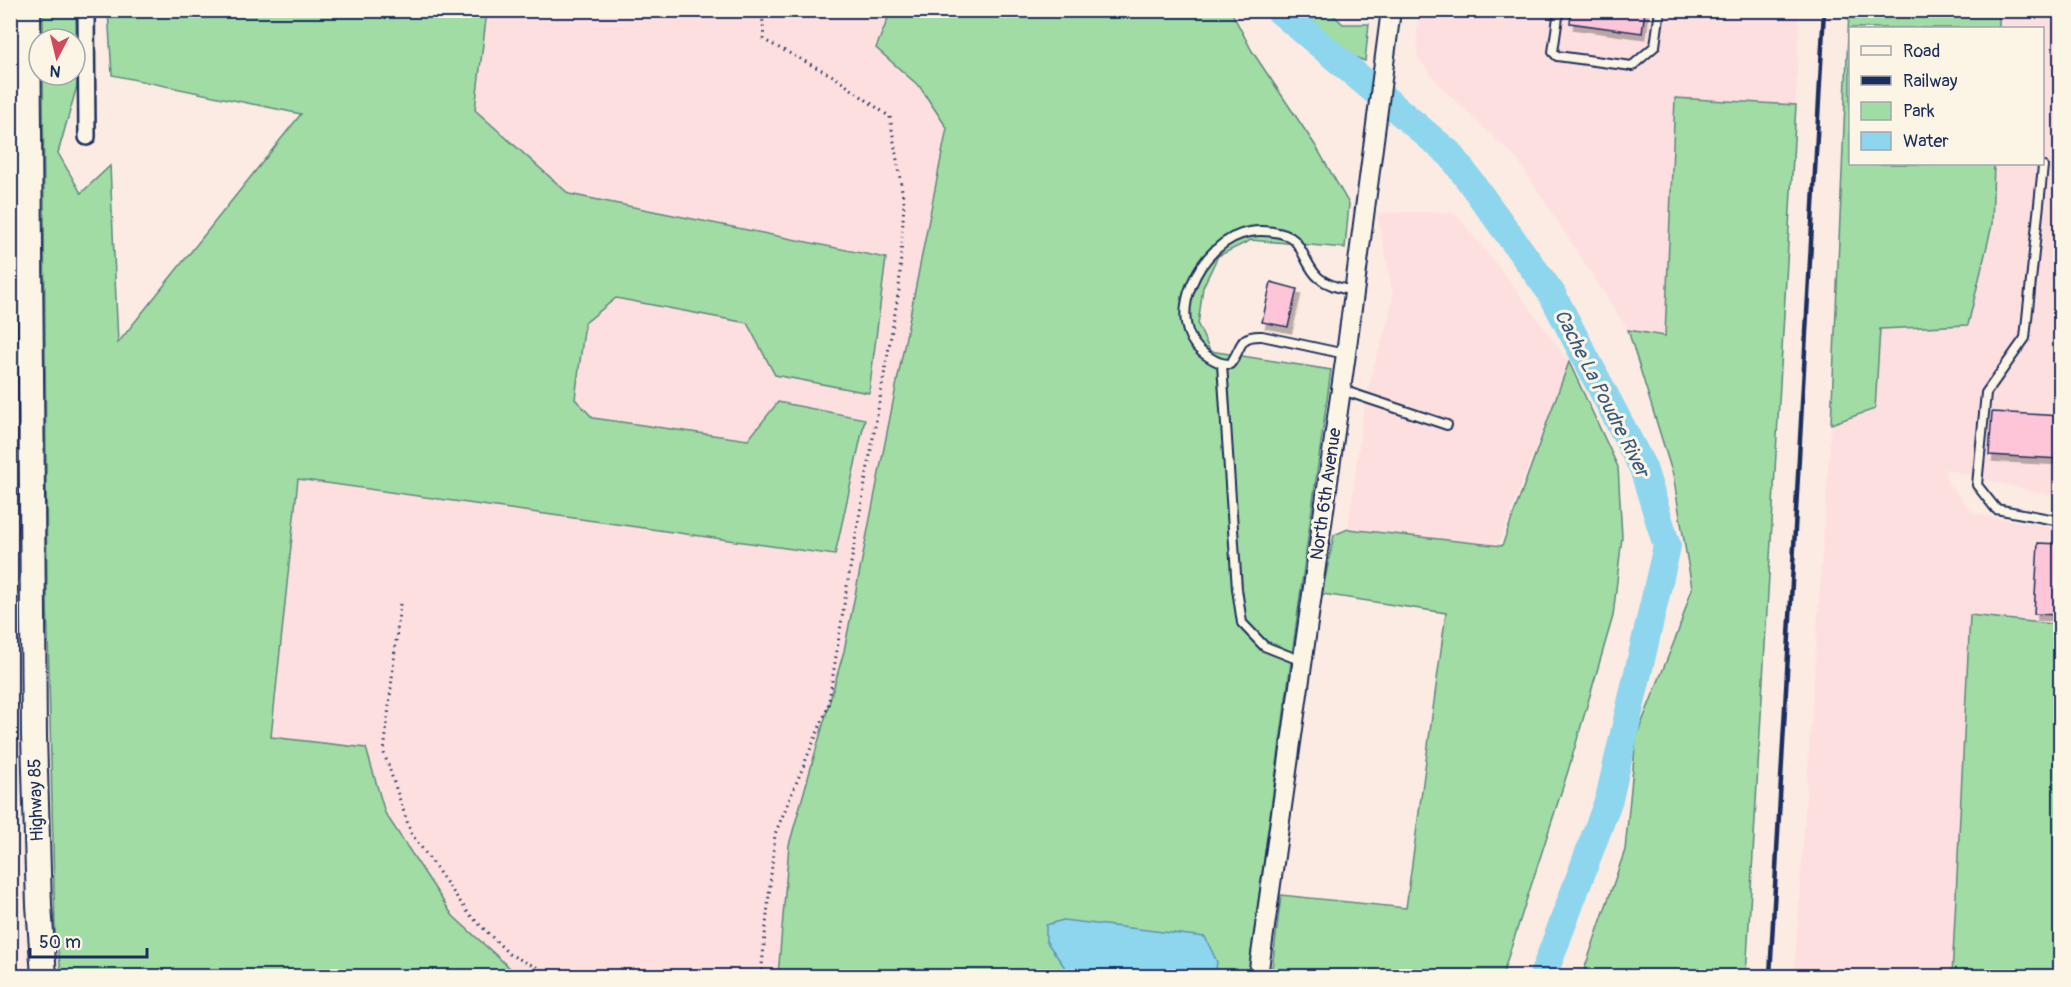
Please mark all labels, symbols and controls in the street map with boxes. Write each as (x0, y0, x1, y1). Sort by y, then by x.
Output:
north arrow (27, 27, 87, 87)
legend (1849, 27, 2044, 165)
text: Road (1903, 40, 1940, 63)
text: N (49, 60, 62, 81)
text: Railway (1903, 70, 1958, 93)
text: Park (1903, 100, 1935, 123)
text: Water (1903, 130, 1949, 153)
water label: Cache La Poudre River (1549, 305, 1656, 483)
street label: North 6th Avenue (1305, 426, 1347, 562)
street label: Highway 85 (23, 758, 49, 842)
scale bar (30, 921, 147, 959)
text: 50 m (39, 931, 81, 954)

